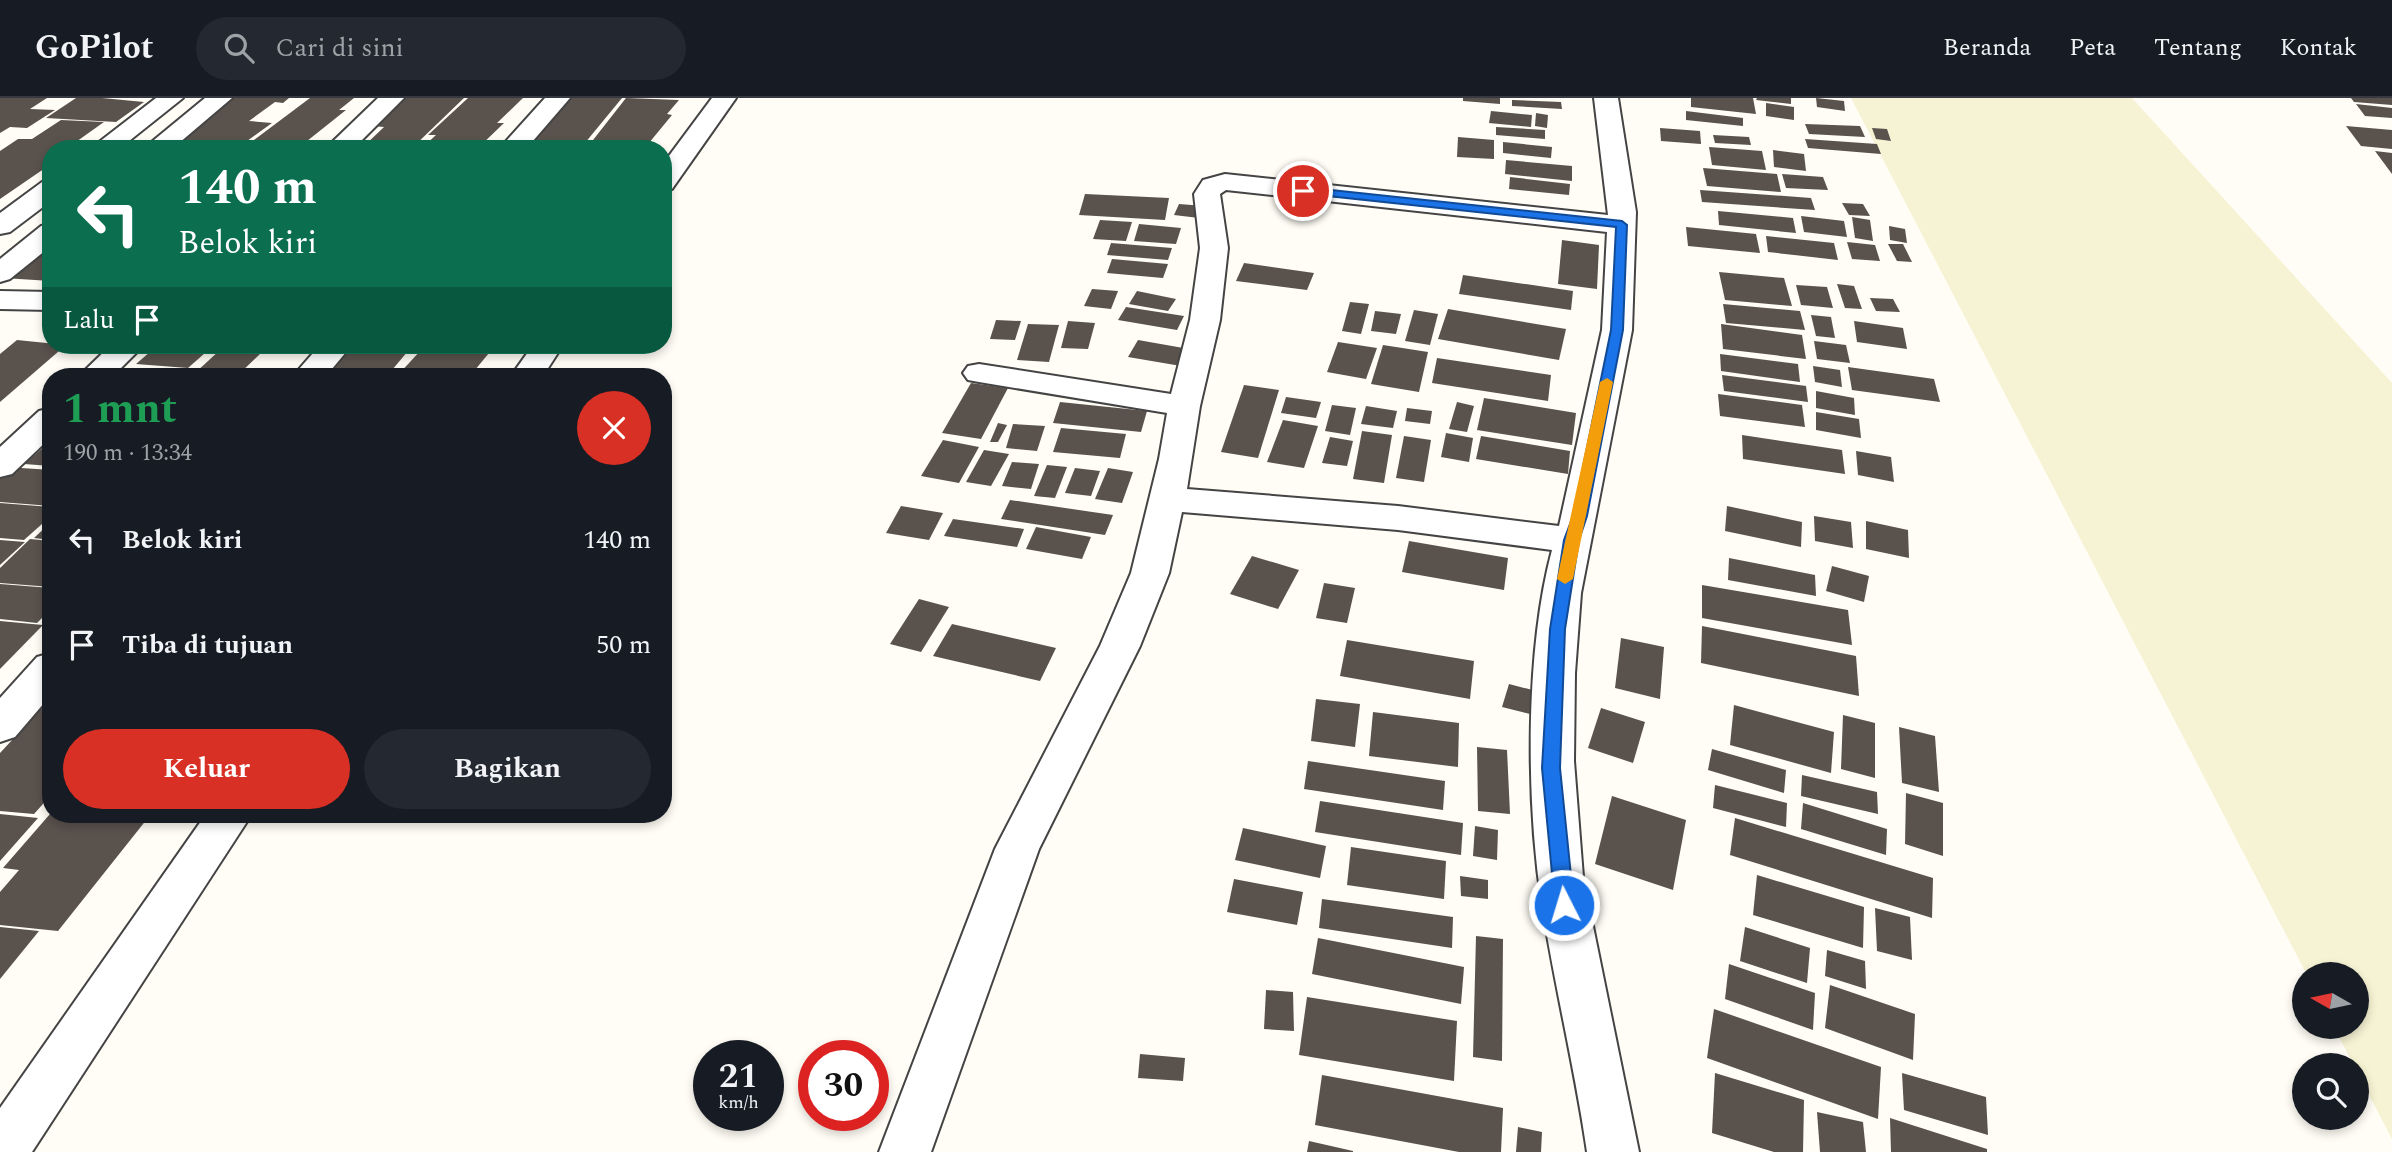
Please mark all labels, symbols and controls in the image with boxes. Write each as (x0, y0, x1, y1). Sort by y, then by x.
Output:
search box (196, 17, 686, 80)
text: GoPilot (35, 23, 154, 73)
text: Cari di sini (276, 28, 404, 68)
icon: search (220, 29, 258, 67)
text: Beranda (1943, 30, 2031, 66)
text: Peta (2069, 30, 2116, 66)
text: Tentang (2154, 30, 2242, 66)
text: Kontak (2280, 30, 2357, 66)
text: 140 m (178, 151, 317, 226)
pin (1273, 161, 1333, 221)
icon: left (63, 168, 154, 259)
icon: arrive (1284, 172, 1322, 210)
text: Belok kiri (178, 219, 317, 268)
text: Lalu (63, 300, 114, 340)
icon: arrive (128, 301, 166, 339)
text: 1 mnt (63, 378, 177, 441)
button: close (577, 391, 651, 465)
text: 190 m · 13:34 (63, 436, 192, 471)
text: Belok kiri (122, 520, 242, 560)
text: 140 m (583, 520, 651, 560)
icon: left (63, 521, 101, 559)
text: Tiba di tujuan (122, 625, 293, 665)
text: 50 m (596, 625, 651, 665)
icon: arrive (63, 626, 101, 664)
button: Keluar (63, 729, 350, 809)
button: Bagikan (364, 729, 651, 809)
position arrow (1527, 868, 1601, 942)
north arrow (2292, 962, 2370, 1040)
map controls (2292, 962, 2369, 1130)
speed limit sign: 30 (798, 1040, 889, 1131)
text: 21 (719, 1050, 758, 1103)
button: search (2292, 1053, 2369, 1130)
text: km/h (718, 1089, 759, 1116)

